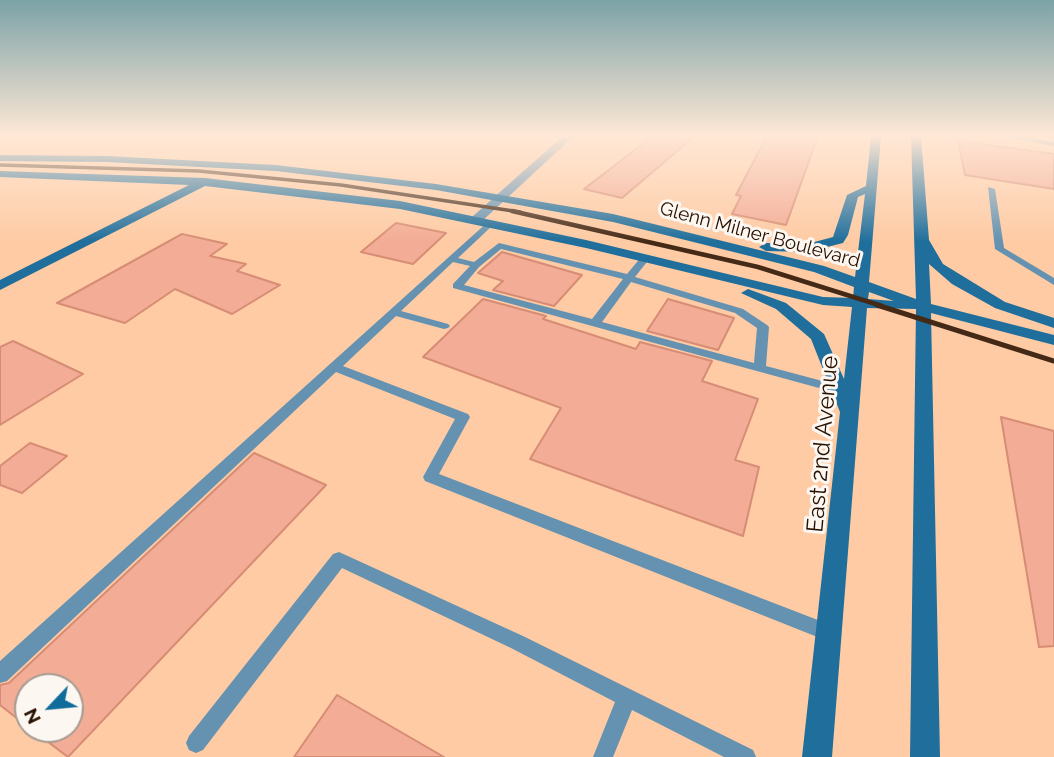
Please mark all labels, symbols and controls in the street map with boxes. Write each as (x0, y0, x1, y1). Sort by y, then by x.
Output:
street label: Glenn Milner Boulevard (657, 197, 863, 273)
street label: East 2nd Avenue (802, 354, 844, 534)
north arrow (14, 673, 84, 743)
text: N (19, 705, 45, 728)

